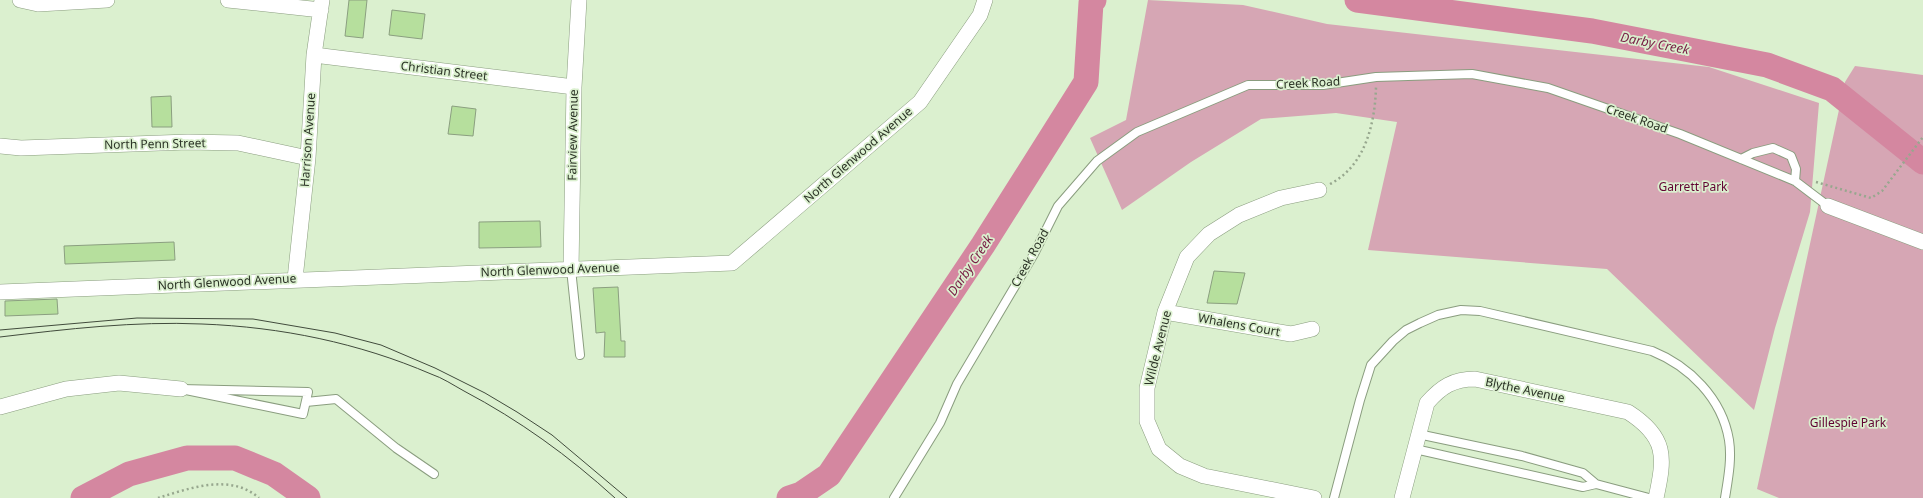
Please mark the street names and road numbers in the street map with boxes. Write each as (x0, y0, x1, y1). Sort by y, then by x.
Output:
street label: Christian Street (400, 57, 489, 84)
street label: Creek Road (1275, 72, 1340, 93)
street label: Fairview Avenue (563, 89, 582, 181)
street label: Harrison Avenue (296, 92, 319, 188)
street label: Creek Road (1604, 100, 1670, 137)
street label: North Glenwood Avenue (800, 103, 916, 207)
street label: North Penn Street (104, 134, 207, 153)
street label: Creek Road (1007, 226, 1053, 290)
street label: North Glenwood Avenue (480, 259, 620, 280)
street label: North Glenwood Avenue (157, 269, 297, 294)
street label: Wilde Avenue (1140, 308, 1175, 387)
street label: Whalens Court (1197, 309, 1282, 340)
street label: Blythe Avenue (1484, 373, 1567, 406)

